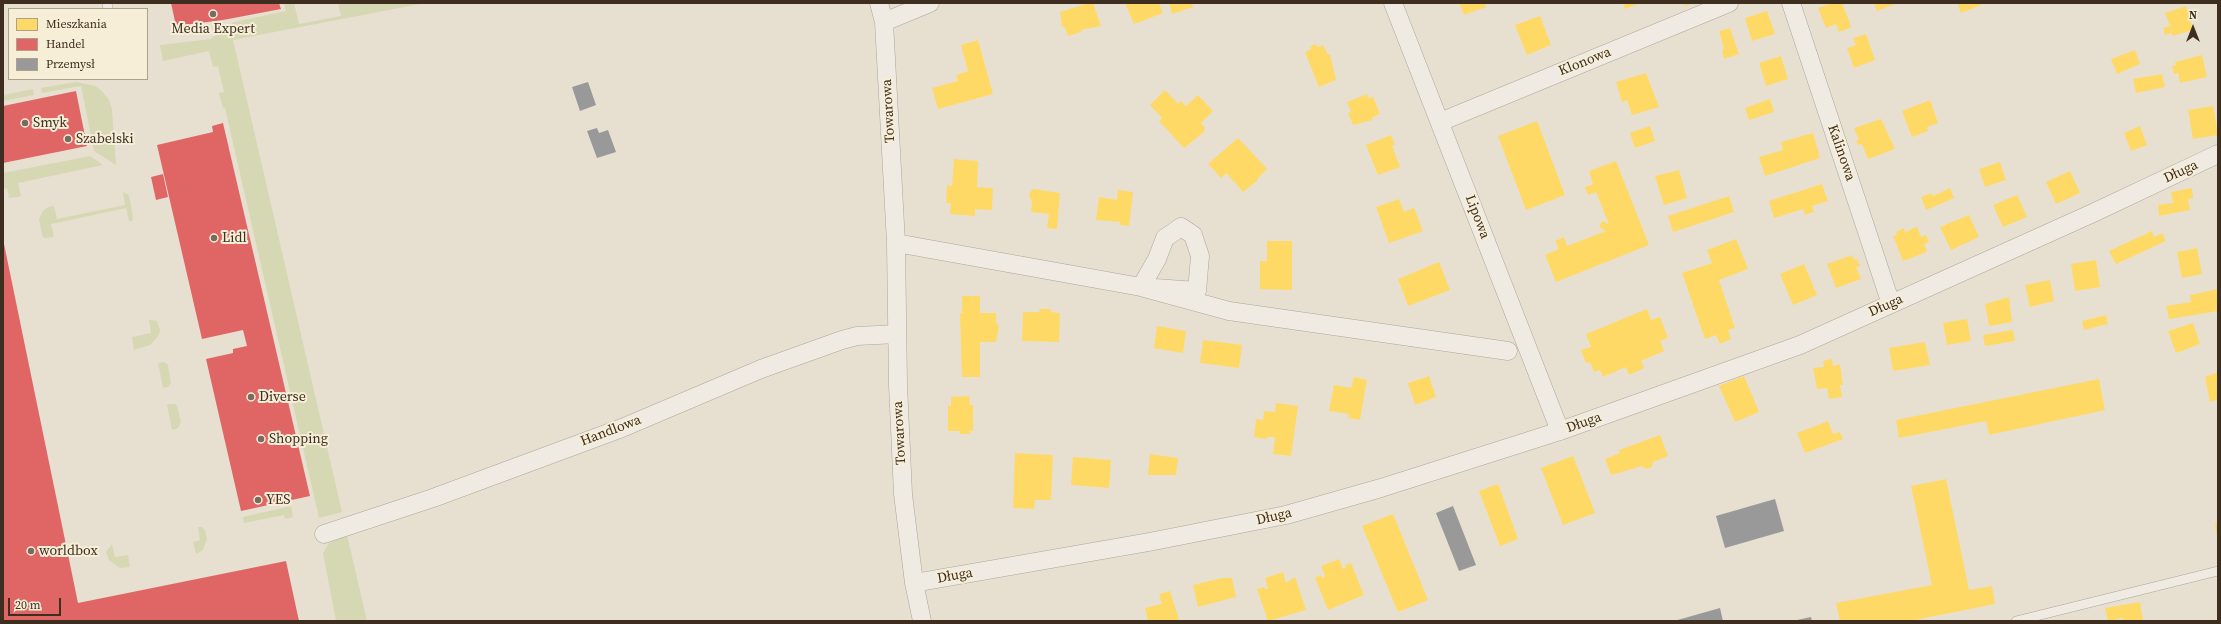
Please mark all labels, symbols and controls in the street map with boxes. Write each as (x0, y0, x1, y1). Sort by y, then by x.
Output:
legend (8, 8, 148, 80)
north arrow (2173, 8, 2213, 48)
text: N (2189, 8, 2197, 23)
marker: Media Expert (208, 9, 218, 19)
text: Mieszkania (46, 16, 107, 32)
place label: Media Expert (171, 21, 255, 37)
text: Handel (46, 36, 85, 52)
street label: Klonowa (1556, 44, 1614, 80)
text: Przemysł (46, 56, 95, 72)
street label: Towarowa (879, 79, 899, 143)
place label: Smyk (33, 115, 67, 131)
marker: Smyk (20, 118, 30, 128)
street label: Kalinowa (1824, 123, 1858, 183)
place label: Szabelski (76, 131, 134, 147)
marker: Szabelski (63, 134, 73, 144)
street label: Długa (2161, 157, 2201, 187)
street label: Lipowa (1461, 193, 1493, 241)
place label: Lidl (222, 230, 247, 246)
marker: Lidl (209, 233, 219, 243)
street label: Długa (1866, 291, 1906, 321)
place label: Diverse (259, 389, 306, 405)
marker: Diverse (246, 392, 256, 402)
street label: Towarowa (890, 401, 910, 465)
street label: Długa (1564, 409, 1604, 437)
street label: Handlowa (578, 412, 644, 450)
place label: Shopping (269, 431, 328, 447)
marker: Shopping (256, 434, 266, 444)
place label: YES (266, 492, 290, 508)
marker: YES (253, 495, 263, 505)
street label: Długa (1255, 505, 1293, 529)
place label: worldbox (39, 543, 98, 559)
marker: worldbox (26, 546, 36, 556)
street label: Długa (936, 565, 974, 587)
scale bar (10, 590, 63, 616)
text: 20 m (15, 597, 41, 613)

